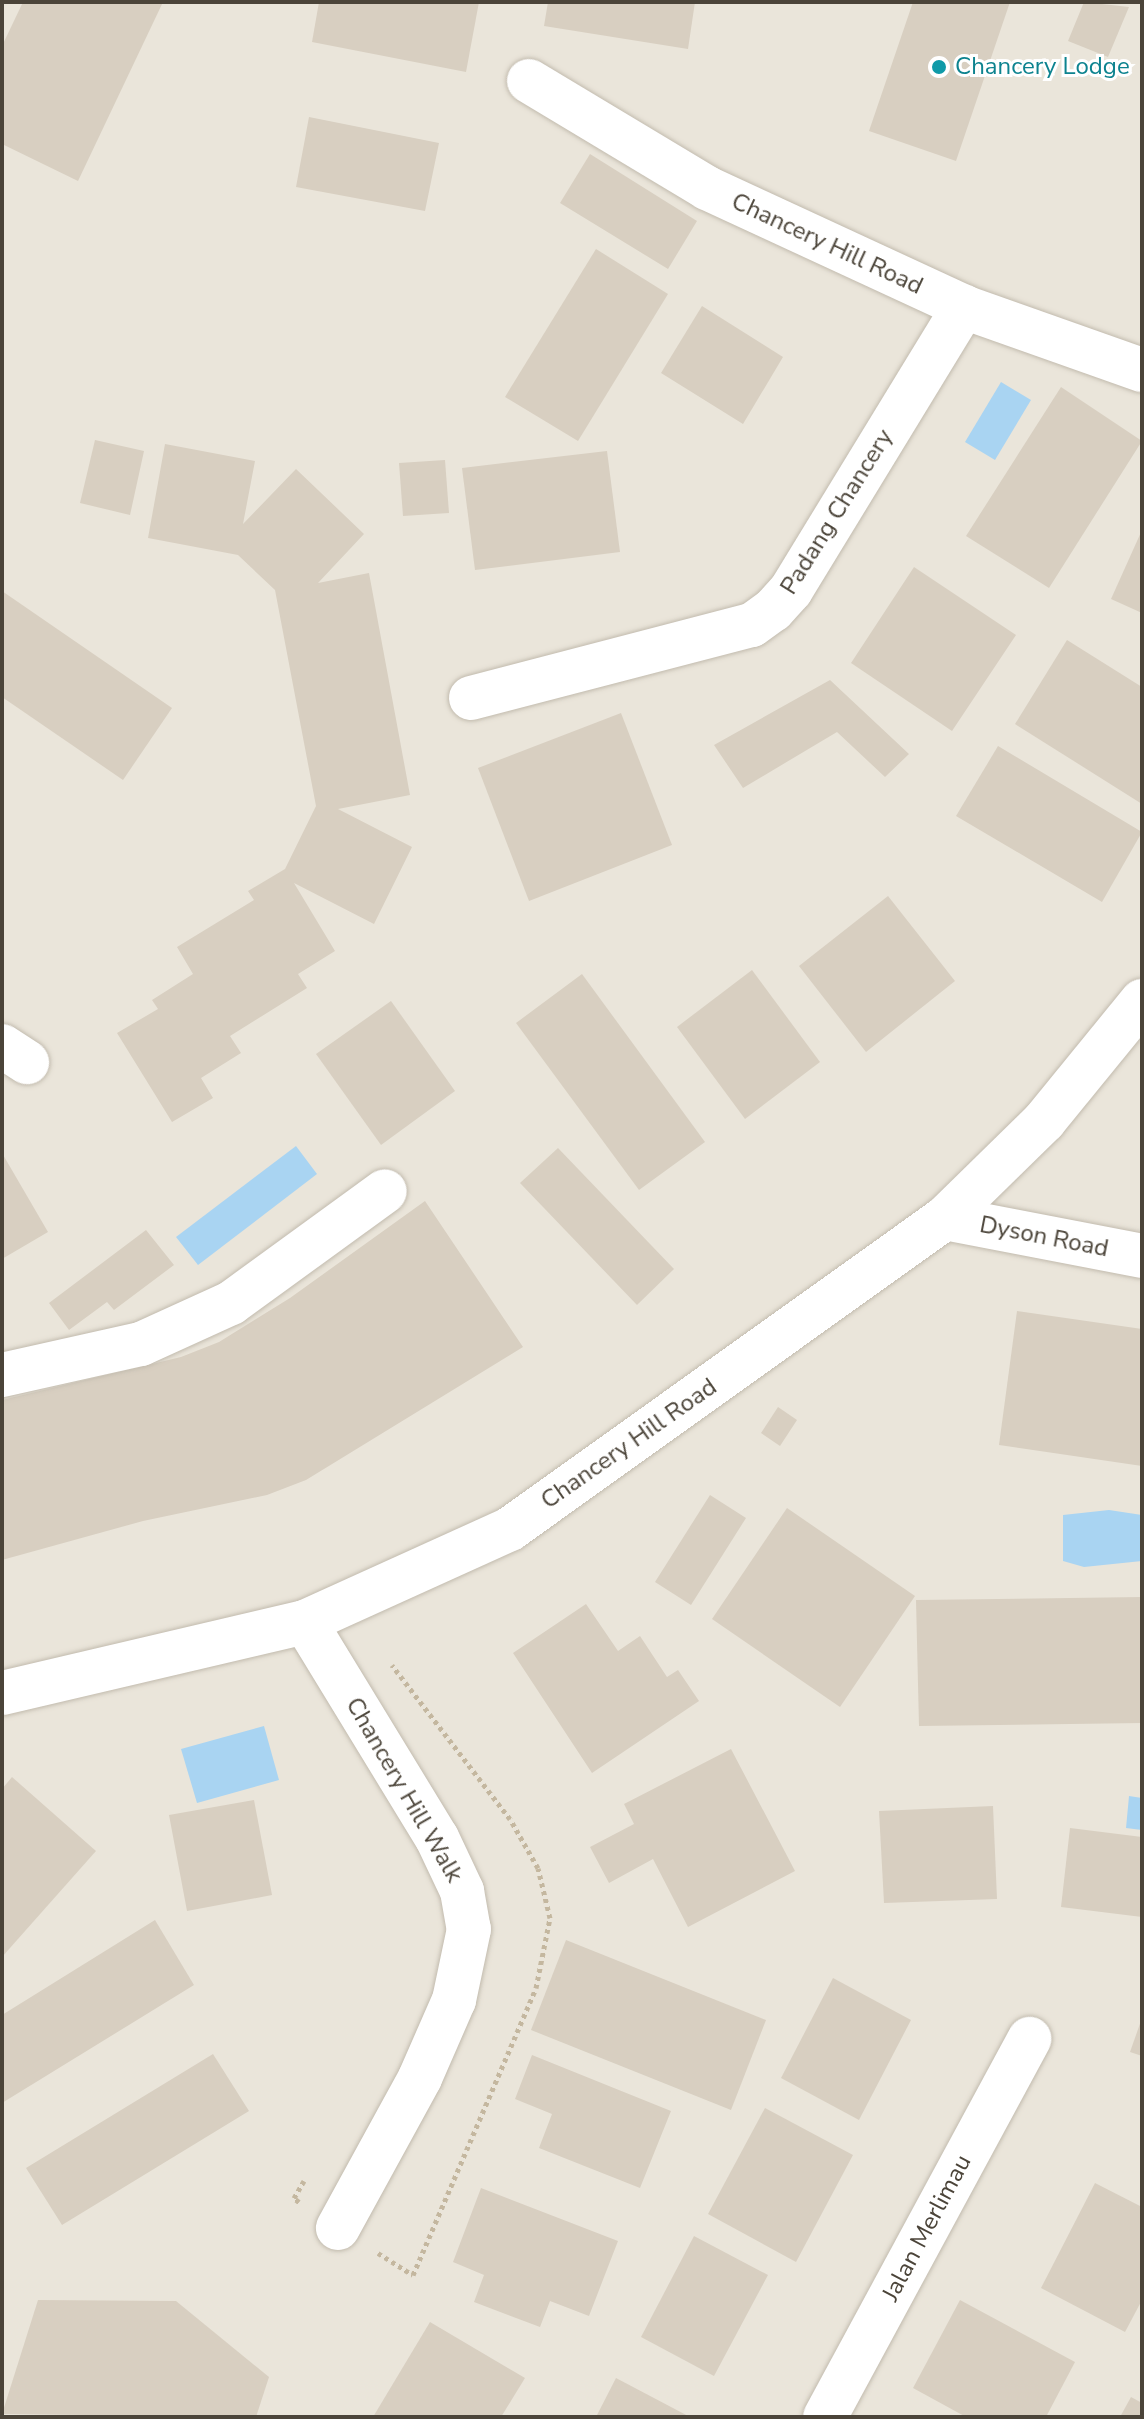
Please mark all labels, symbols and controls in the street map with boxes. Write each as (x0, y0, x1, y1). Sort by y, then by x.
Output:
place label: Chancery Lodge (955, 53, 1130, 81)
marker: Chancery Lodge (930, 58, 948, 76)
street label: Chancery Hill Road (727, 187, 927, 301)
street label: Padang Chancery (775, 424, 899, 600)
street label: Dyson Road (977, 1210, 1111, 1264)
street label: Chancery Hill Road (536, 1373, 722, 1515)
street label: Chancery Hill Walk (339, 1692, 469, 1888)
street label: Jalan Merlimau (876, 2150, 978, 2306)

